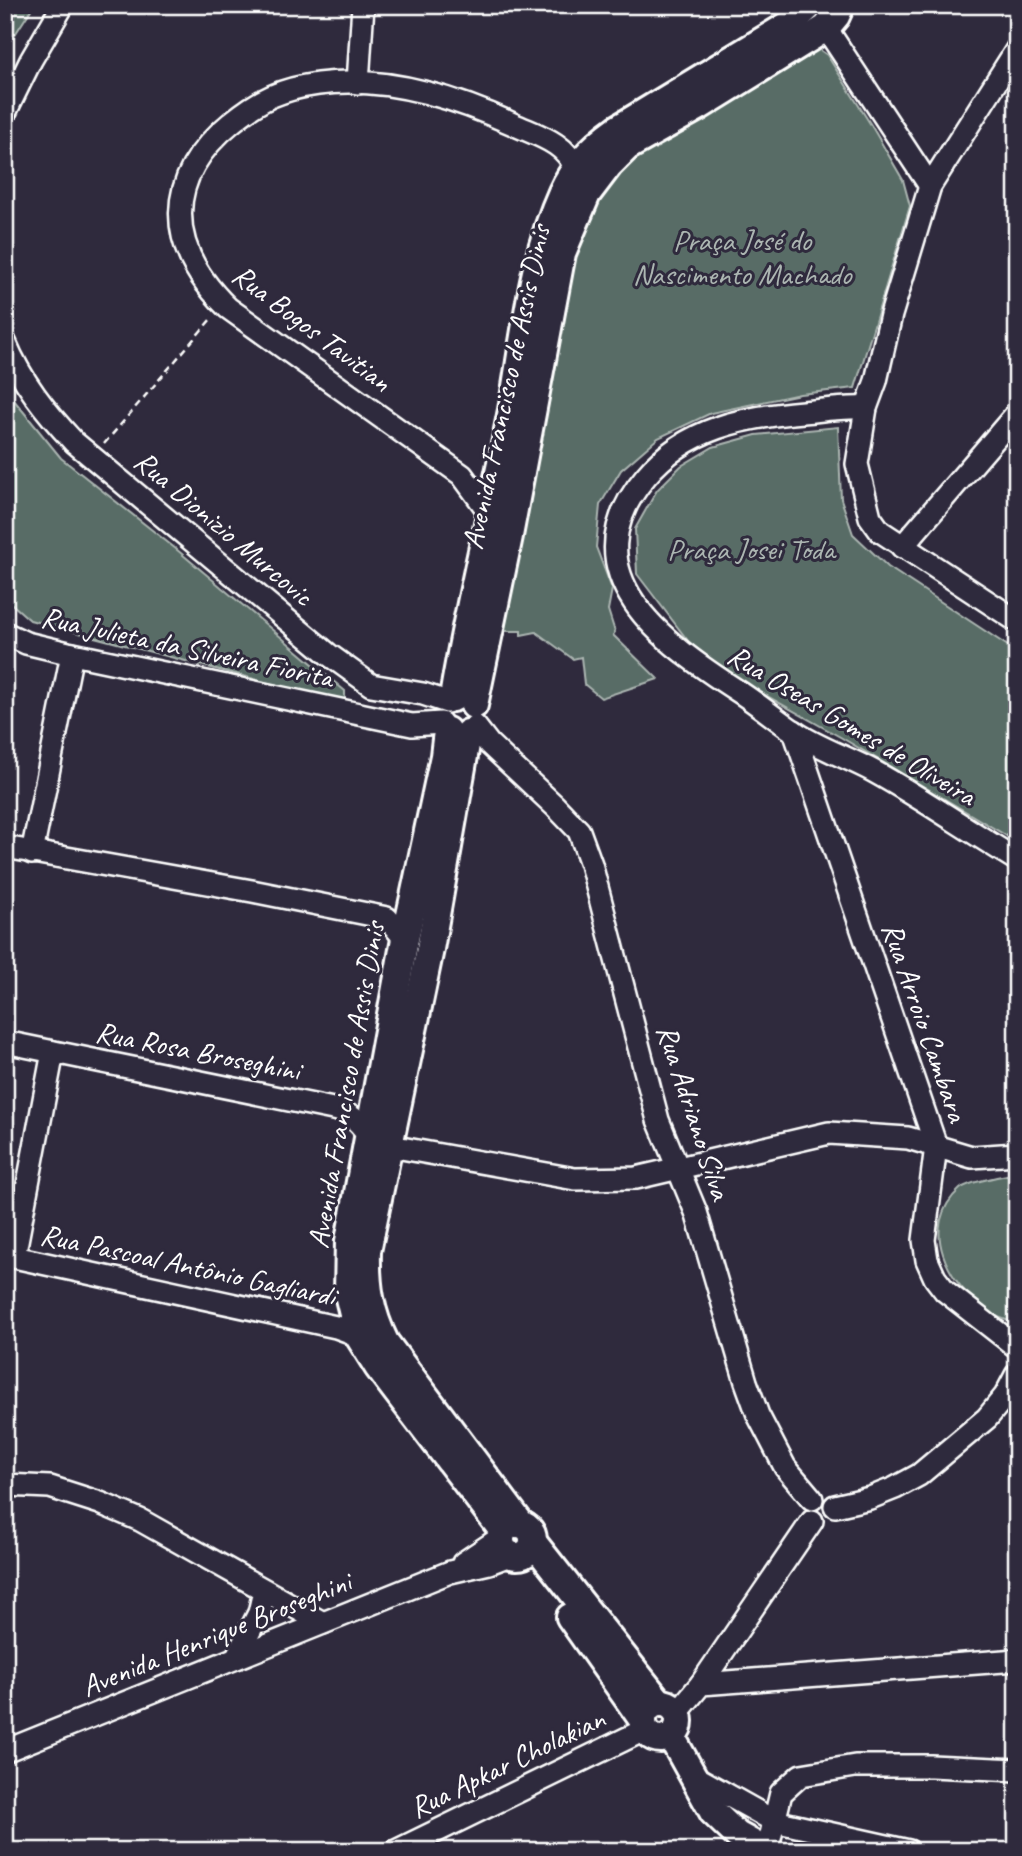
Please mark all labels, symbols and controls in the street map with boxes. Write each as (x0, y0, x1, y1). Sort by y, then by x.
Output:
street label: Avenida Francisco de Assis Dinis (453, 219, 560, 553)
park label: Praça José do Nascimento Machado (633, 221, 853, 293)
street label: Rua Bogos Tavitian (225, 256, 400, 401)
street label: Rua Dionizio Murcovic (127, 442, 322, 615)
park label: Praça Josei Toda (667, 530, 837, 568)
street label: Rua Julieta da Silveira Fiorita (38, 598, 339, 697)
street label: Rua Oseas Gomes de Oliveira (721, 636, 985, 815)
street label: Avenida Francisco de Assis Dinis (299, 916, 394, 1251)
street label: Rua Arroio Cambara (873, 917, 978, 1129)
street label: Rua Rosa Broseghini (93, 1013, 307, 1090)
street label: Rua Adriano Silva (648, 1020, 741, 1206)
street label: Rua Pascoal Antônio Gagliardi (37, 1215, 342, 1316)
street label: Avenida Henrique Broseghini (76, 1561, 359, 1705)
street label: Rua Apkar Cholakian (403, 1699, 612, 1827)

